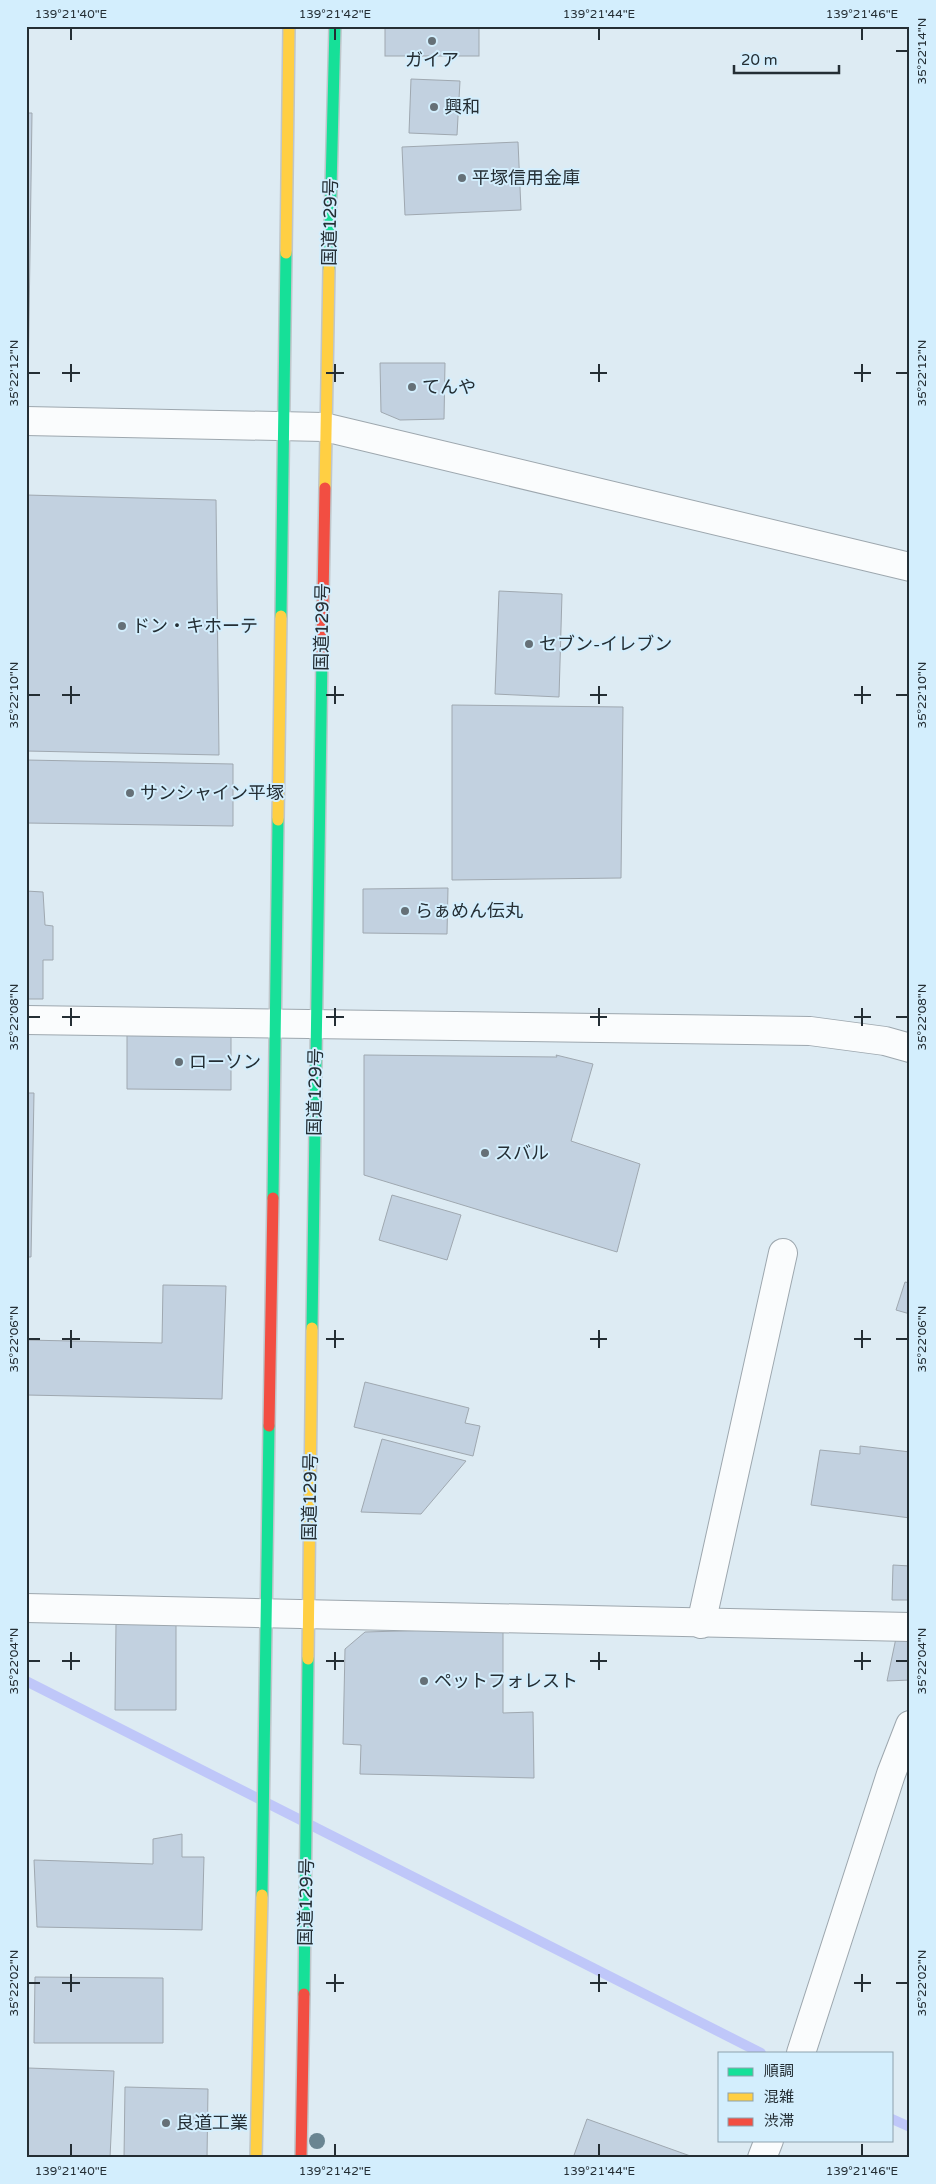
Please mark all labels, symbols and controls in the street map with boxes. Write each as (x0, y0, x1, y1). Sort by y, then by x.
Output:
text: 139°21'40"E (35, 7, 108, 21)
text: 139°21'42"E (299, 7, 372, 21)
text: 139°21'44"E (563, 7, 636, 21)
text: 139°21'46"E (826, 7, 899, 21)
text: 35°22'14"N (915, 18, 929, 84)
marker: ガイア (426, 35, 438, 47)
scale bar (734, 42, 838, 74)
place label: ガイア (405, 49, 459, 71)
text: 20 m (741, 51, 778, 69)
place label: 興和 (444, 96, 480, 118)
marker: 興和 (428, 101, 440, 113)
place label: 平塚信用金庫 (472, 167, 580, 189)
marker: 平塚信用金庫 (456, 172, 468, 184)
street label: 国道129号 (318, 178, 342, 266)
text: 35°22'12"N (7, 340, 21, 406)
text: 35°22'12"N (915, 340, 929, 406)
place label: てんや (422, 376, 476, 398)
marker: てんや (406, 381, 418, 393)
street label: 国道129号 (310, 583, 334, 671)
place label: ドン・キホーテ (132, 615, 258, 637)
marker: ドン・キホーテ (116, 620, 128, 632)
place label: セブン-イレブン (539, 633, 672, 655)
marker: セブン-イレブン (523, 638, 535, 650)
text: 35°22'10"N (7, 662, 21, 728)
text: 35°22'10"N (915, 662, 929, 728)
place label: サンシャイン平塚 (140, 782, 284, 804)
marker: サンシャイン平塚 (124, 787, 136, 799)
place label: らぁめん伝丸 (415, 900, 523, 922)
marker: らぁめん伝丸 (399, 905, 411, 917)
text: 35°22'08"N (7, 984, 21, 1050)
text: 35°22'08"N (915, 984, 929, 1050)
street label: 国道129号 (303, 1048, 327, 1136)
place label: ローソン (189, 1051, 261, 1073)
marker: ローソン (173, 1056, 185, 1068)
place label: スバル (495, 1142, 549, 1164)
marker: スバル (479, 1147, 491, 1159)
text: 35°22'06"N (7, 1306, 21, 1372)
text: 35°22'06"N (915, 1306, 929, 1372)
street label: 国道129号 (298, 1453, 322, 1541)
text: 35°22'04"N (7, 1628, 21, 1694)
text: 35°22'04"N (915, 1628, 929, 1694)
place label: ペットフォレスト (434, 1670, 578, 1692)
marker: ペットフォレスト (418, 1675, 430, 1687)
street label: 国道129号 (294, 1858, 318, 1946)
text: 35°22'02"N (7, 1950, 21, 2016)
text: 35°22'02"N (915, 1950, 929, 2016)
legend (718, 2052, 894, 2142)
text: 順調 (764, 2062, 794, 2080)
text: 混雑 (764, 2088, 794, 2106)
place label: 良道工業 (176, 2112, 248, 2134)
text: 渋滞 (764, 2112, 794, 2130)
marker: 良道工業 (160, 2117, 172, 2129)
text: 139°21'40"E (35, 2164, 108, 2178)
text: 139°21'42"E (299, 2164, 372, 2178)
text: 139°21'44"E (563, 2164, 636, 2178)
text: 139°21'46"E (826, 2164, 899, 2178)

